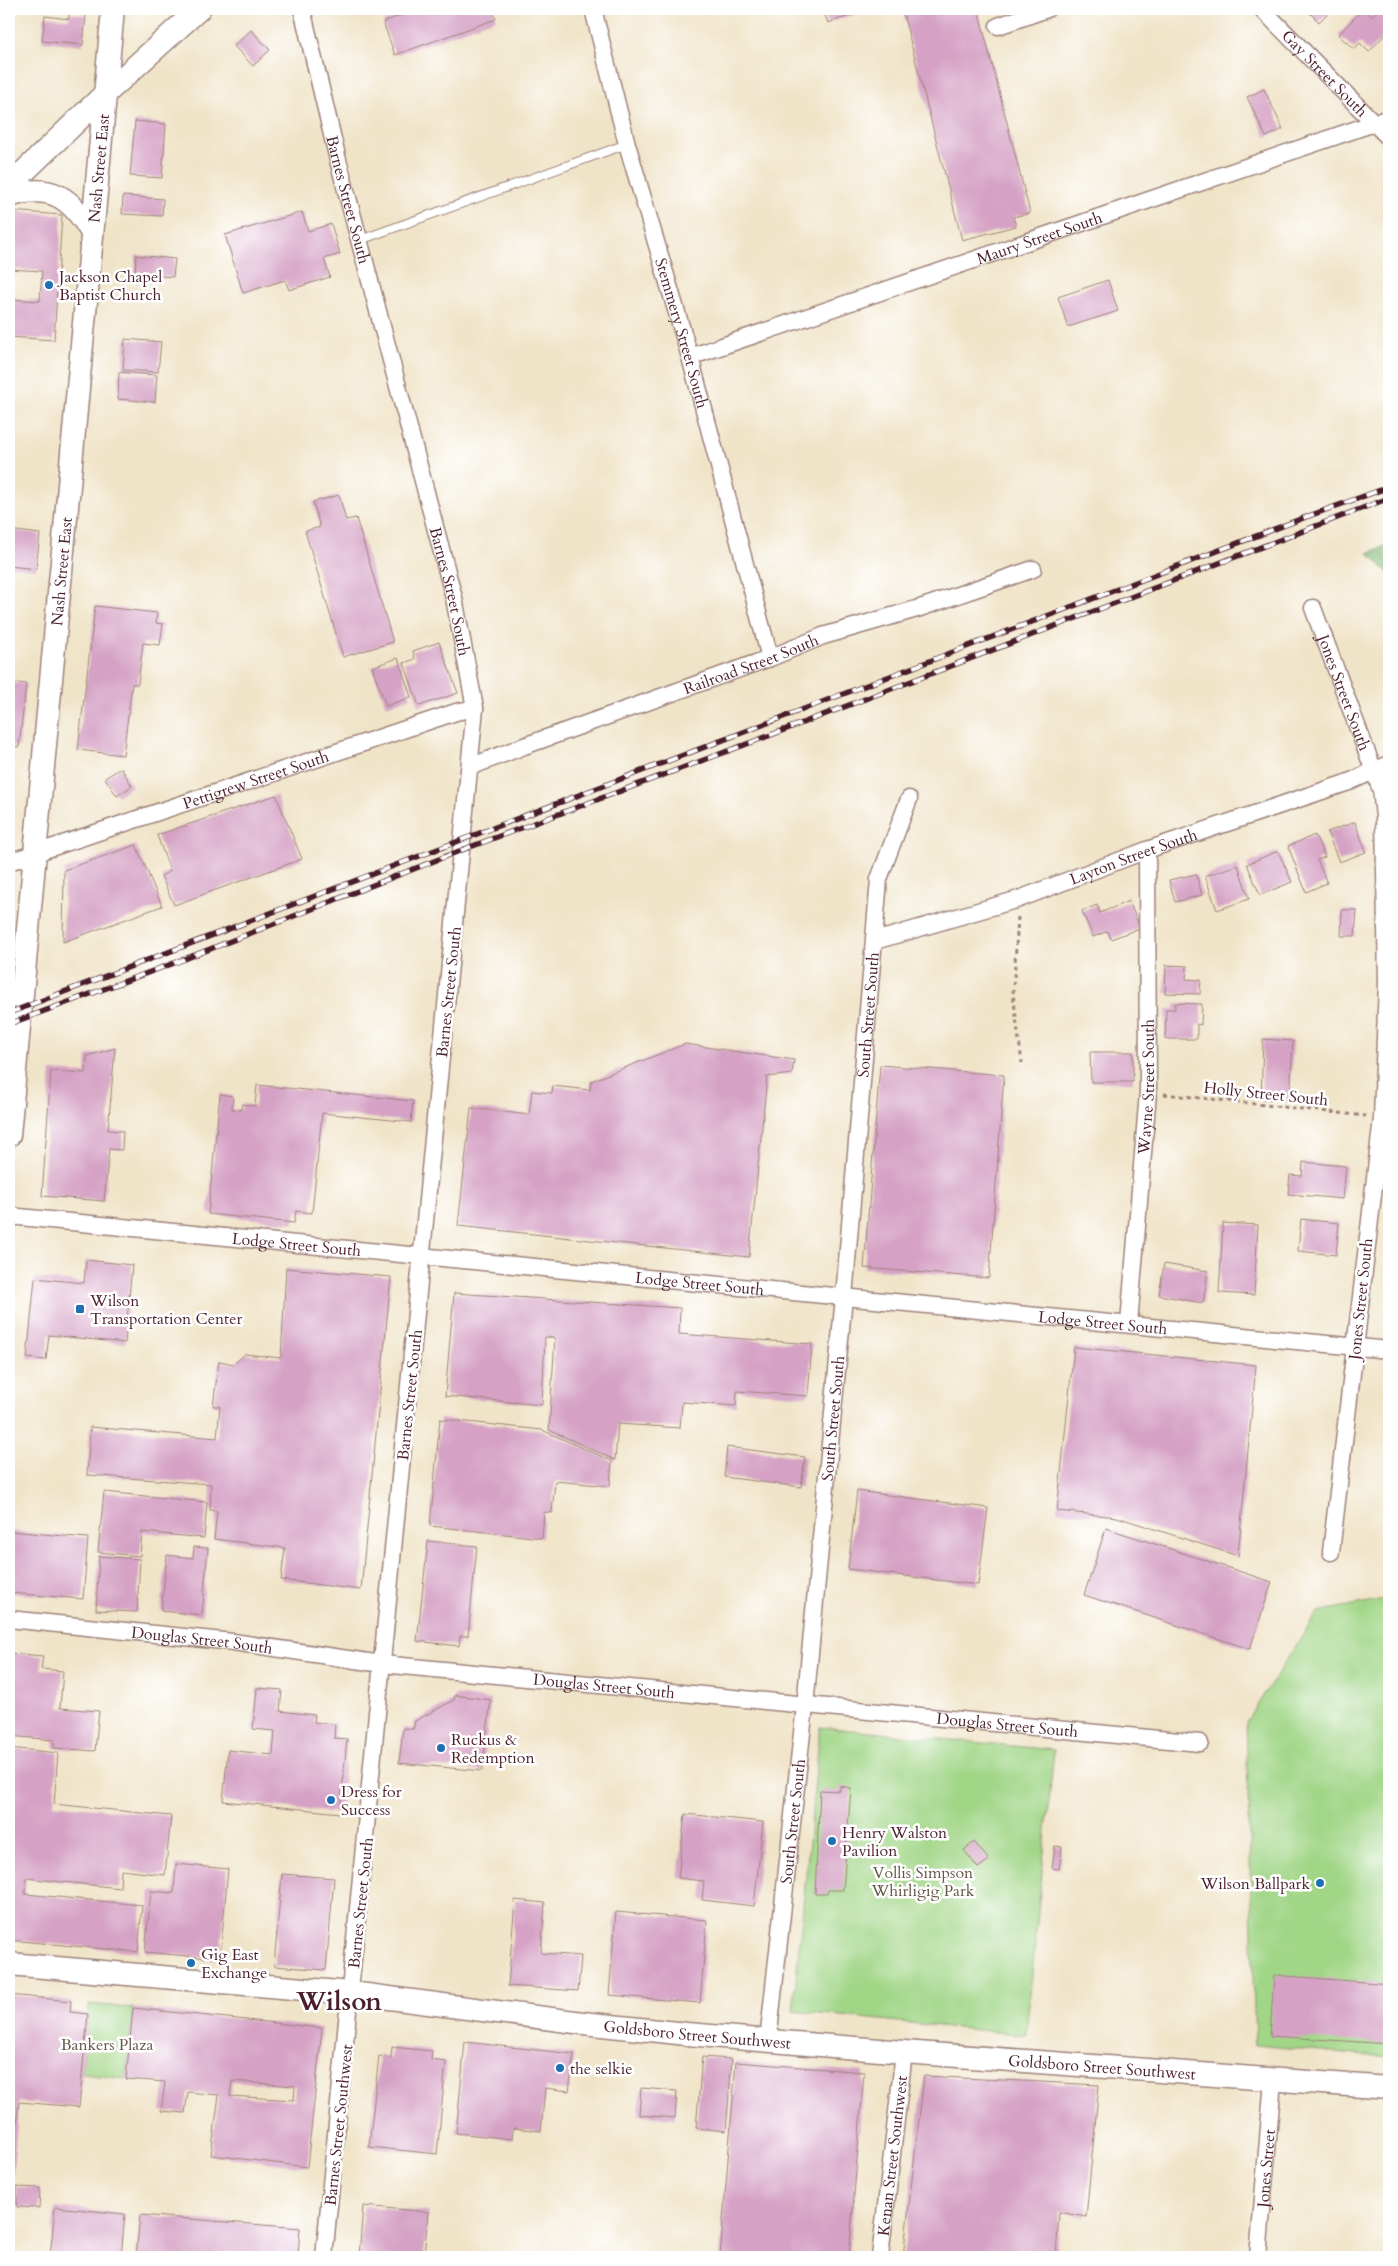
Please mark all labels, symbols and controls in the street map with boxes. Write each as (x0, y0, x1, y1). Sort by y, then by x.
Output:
street label: Gay Street South (1276, 25, 1373, 122)
street label: Nash Street East (83, 113, 115, 224)
street label: Barnes Street South (321, 133, 375, 266)
street label: Maury Street South (974, 207, 1105, 270)
street label: Stemmery Street South (649, 255, 713, 411)
place label: Jackson Chapel Baptist Church (57, 266, 162, 306)
marker: Jackson Chapel Baptist Church (43, 279, 55, 291)
street label: Nash Street East (46, 516, 78, 627)
street label: Barnes Street South (424, 525, 475, 658)
street label: Railroad Street South (680, 629, 822, 700)
street label: Jones Street South (1311, 630, 1375, 754)
street label: Pettigrew Street South (180, 745, 332, 815)
street label: Layton Street South (1067, 824, 1200, 891)
street label: Barnes Street South (431, 925, 467, 1059)
street label: South Street South (852, 951, 885, 1079)
street label: Wayne Street South (1133, 1019, 1160, 1156)
street label: Holly Street South (1203, 1077, 1329, 1111)
street label: Lodge Street South (231, 1228, 362, 1262)
street label: Jones Street South (1343, 1237, 1378, 1363)
street label: Lodge Street South (634, 1267, 765, 1301)
place label: Wilson Transportation Center (89, 1290, 242, 1330)
marker: Wilson Transportation Center (74, 1303, 86, 1315)
street label: Lodge Street South (1037, 1306, 1168, 1340)
street label: Barnes Street South (392, 1328, 428, 1462)
street label: South Street South (817, 1355, 850, 1482)
street label: Douglas Street South (130, 1622, 274, 1660)
street label: Douglas Street South (532, 1669, 676, 1704)
street label: Douglas Street South (935, 1708, 1079, 1743)
place label: Ruckus & Redemption (451, 1729, 534, 1769)
marker: Ruckus & Redemption (435, 1742, 447, 1754)
street label: South Street South (775, 1758, 811, 1885)
place label: Dress for Success (341, 1781, 402, 1821)
marker: Dress for Success (325, 1794, 337, 1806)
place label: Henry Walston Pavilion (842, 1822, 947, 1862)
marker: Henry Walston Pavilion (826, 1835, 838, 1847)
street label: Barnes Street South (343, 1836, 379, 1970)
park label: Vollis Simpson Whirligig Park (871, 1862, 975, 1902)
place label: Wilson Ballpark (1200, 1873, 1310, 1895)
marker: Wilson Ballpark (1314, 1877, 1326, 1889)
place label: Gig East Exchange (201, 1944, 267, 1984)
marker: Gig East Exchange (185, 1957, 197, 1969)
district label: Wilson (295, 1984, 382, 2019)
street label: Goldsboro Street Southwest (602, 2015, 792, 2055)
park label: Bankers Plaza (61, 2034, 153, 2056)
street label: Barnes Street Southwest (320, 2043, 358, 2207)
street label: Goldsboro Street Southwest (1007, 2050, 1196, 2086)
place label: the selkie (570, 2058, 632, 2080)
marker: the selkie (554, 2062, 566, 2074)
street label: Kenan Street Southwest (873, 2074, 913, 2237)
street label: Jones Street (1252, 2128, 1281, 2210)

